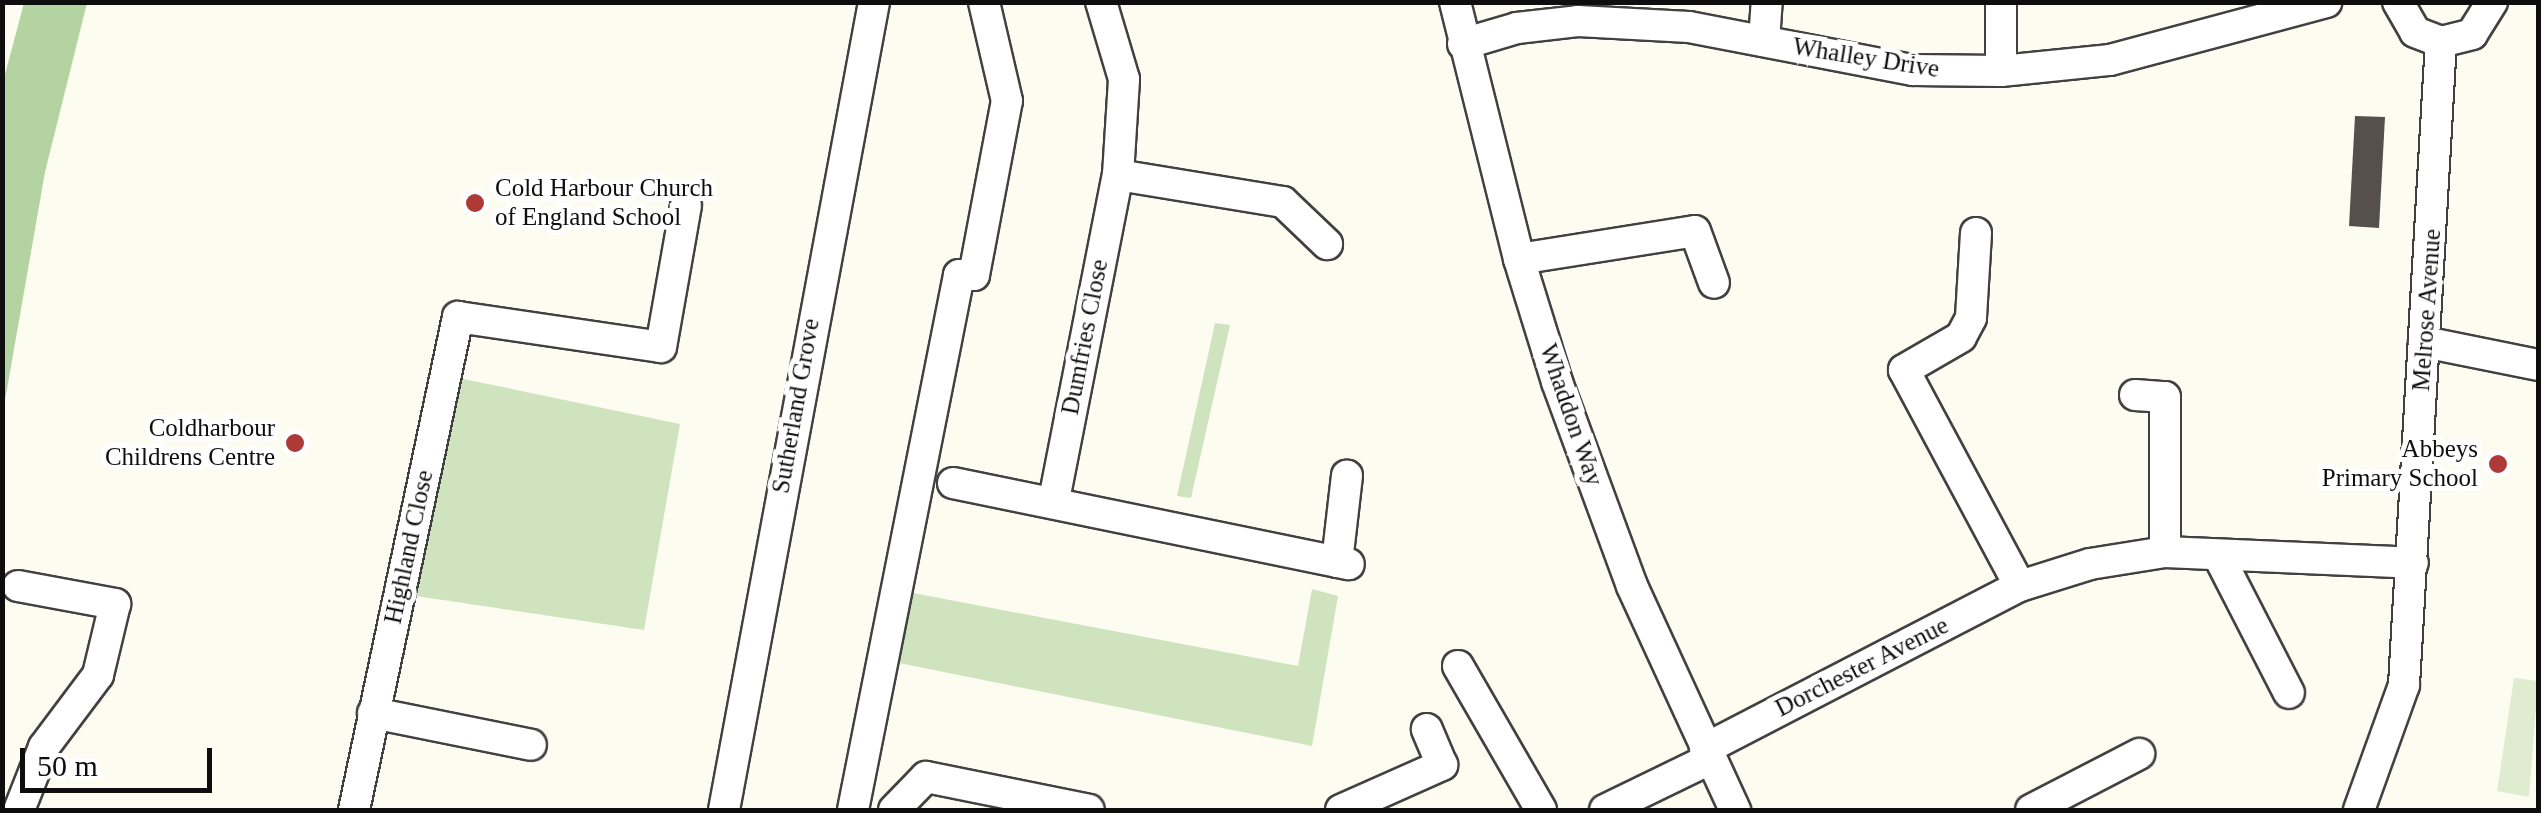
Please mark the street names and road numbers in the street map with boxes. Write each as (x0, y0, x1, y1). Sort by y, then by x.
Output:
street label: Whalley Drive (1791, 32, 1941, 84)
street label: Melrose Avenue (2406, 227, 2448, 393)
street label: Dumfries Close (1055, 257, 1115, 417)
street label: Sutherland Grove (766, 316, 826, 496)
street label: Whaddon Way (1533, 340, 1609, 490)
street label: Highland Close (378, 467, 440, 627)
street label: Dorchester Avenue (1770, 610, 1954, 724)

